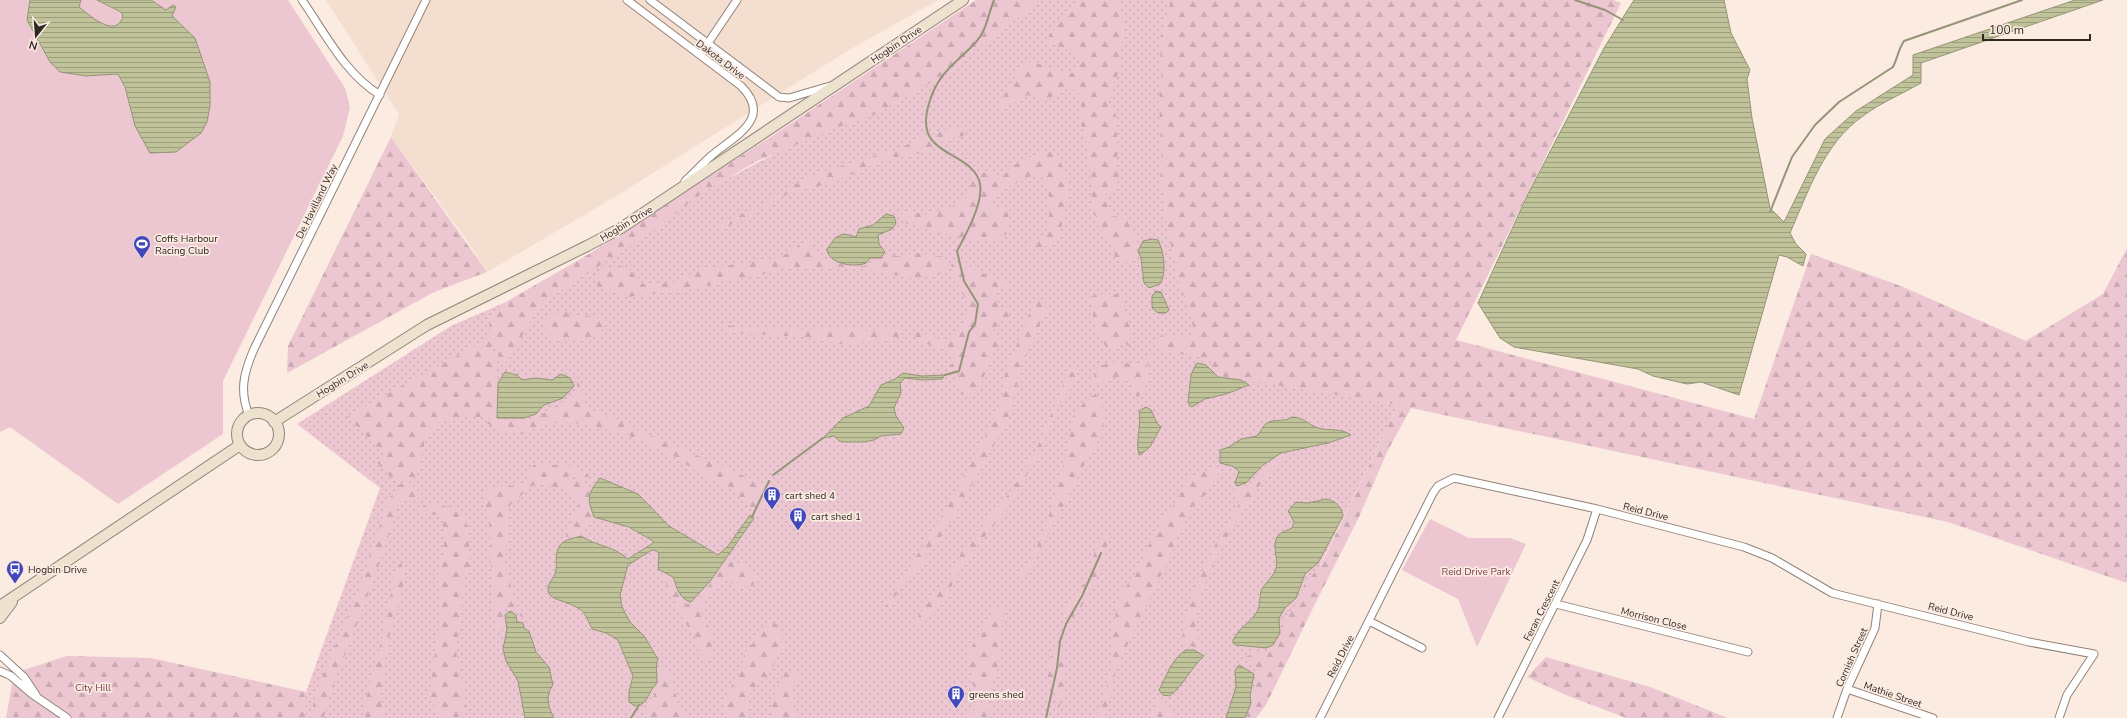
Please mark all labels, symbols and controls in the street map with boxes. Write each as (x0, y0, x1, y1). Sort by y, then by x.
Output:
north arrow (16, 16, 56, 56)
scale bar (1983, 16, 2090, 42)
street label: Hogbin Drive (868, 22, 925, 67)
text: 100 m (1989, 22, 2024, 38)
text: N (27, 37, 39, 53)
street label: Dakota Drive (693, 37, 748, 83)
street label: De Havilland Way (293, 161, 341, 241)
street label: Hogbin Drive (598, 203, 655, 245)
place label: Coffs Harbour Racing Club (155, 232, 218, 258)
sports icon: Coffs Harbour Racing Club (132, 234, 152, 259)
street label: Hogbin Drive (314, 358, 371, 401)
building icon: cart shed 4 (762, 485, 782, 510)
place label: cart shed 4 (785, 489, 835, 503)
street label: Reid Drive (1622, 500, 1670, 524)
building icon: cart shed 1 (788, 506, 808, 531)
place label: cart shed 1 (811, 510, 861, 524)
bus stop icon: Hogbin Drive (5, 559, 25, 584)
place label: Hogbin Drive (28, 563, 87, 577)
park label: Reid Drive Park (1442, 565, 1511, 579)
street label: Feran Crescent (1520, 577, 1564, 644)
street label: Reid Drive (1927, 600, 1975, 624)
street label: Morrison Close (1619, 604, 1688, 634)
street label: Cornish Street (1833, 625, 1871, 689)
street label: Reid Drive (1324, 633, 1358, 680)
street label: Mathie Street (1862, 678, 1924, 712)
park label: City Hill (75, 681, 111, 695)
building icon: greens shed (946, 684, 966, 709)
place label: greens shed (969, 688, 1024, 702)

